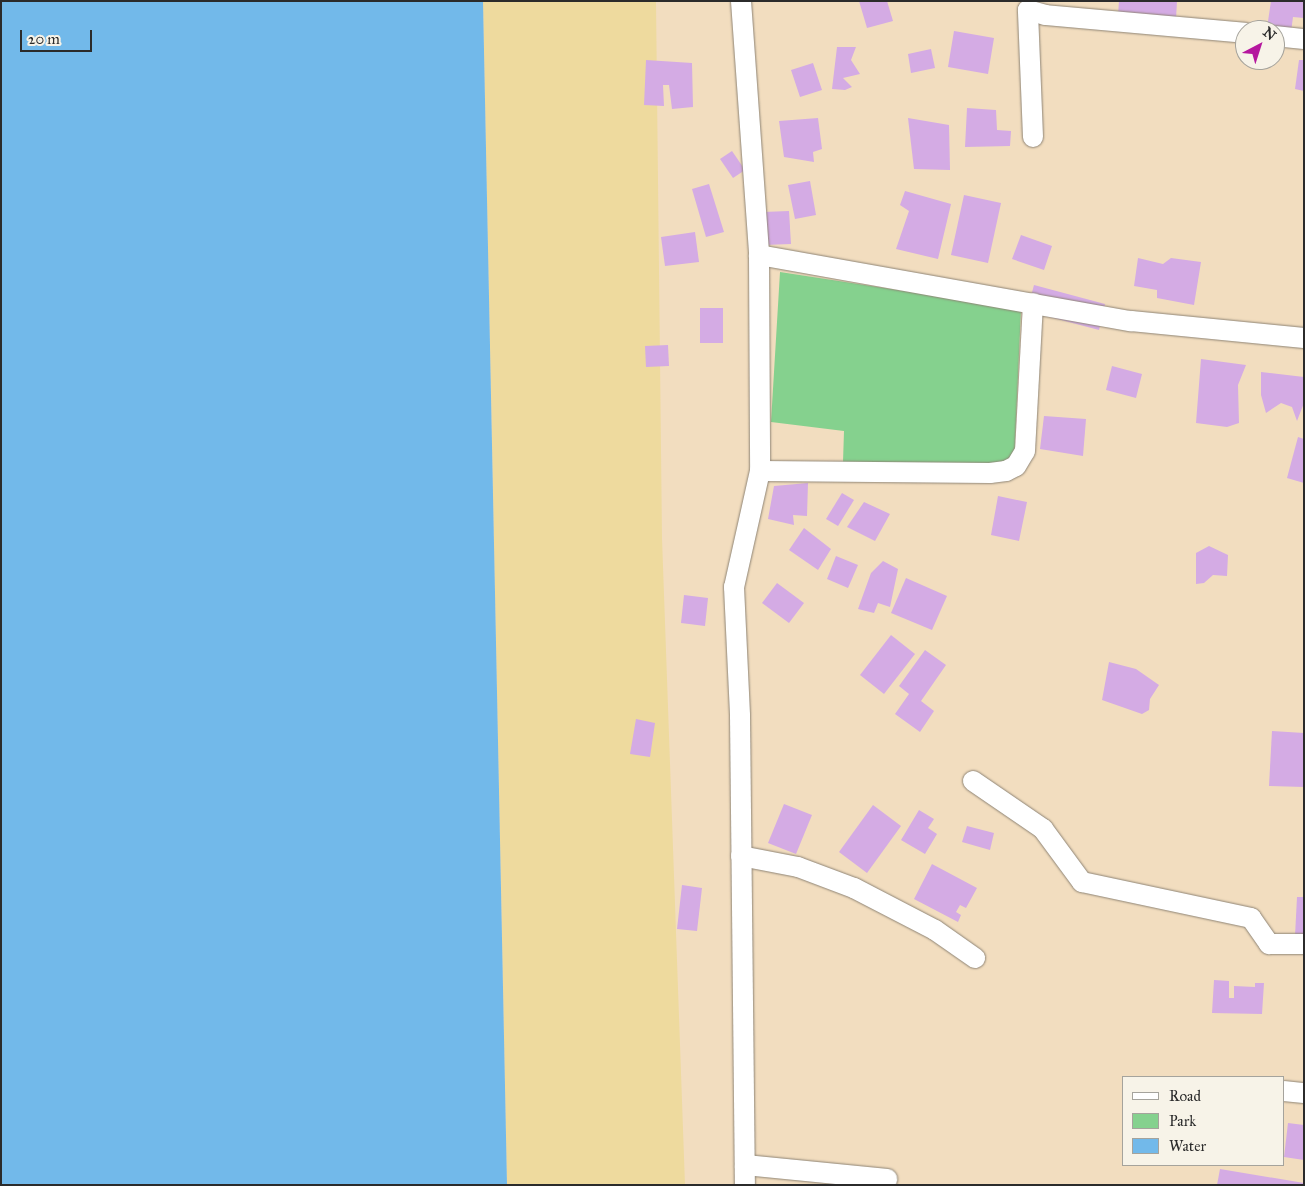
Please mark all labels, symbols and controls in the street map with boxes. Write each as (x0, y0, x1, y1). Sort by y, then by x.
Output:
scale bar (22, 20, 95, 52)
north arrow (1235, 20, 1285, 70)
text: N (1259, 24, 1279, 44)
text: 20 m (28, 30, 60, 48)
legend (1122, 1076, 1285, 1166)
text: Road (1169, 1087, 1201, 1105)
text: Park (1169, 1112, 1196, 1130)
text: Water (1169, 1137, 1206, 1155)

